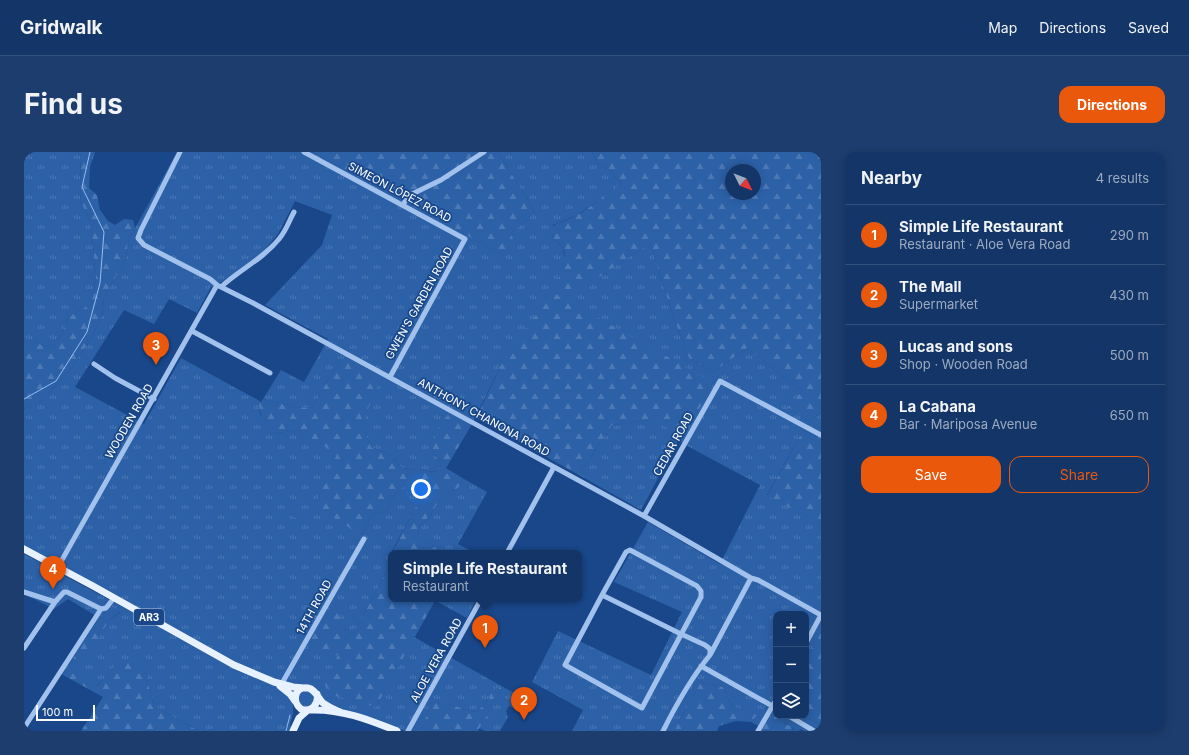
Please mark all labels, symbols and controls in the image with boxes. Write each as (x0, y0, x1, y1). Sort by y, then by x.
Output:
text: Gridwalk (20, 16, 103, 39)
text: Map (988, 19, 1017, 36)
text: Directions (1039, 19, 1106, 36)
text: Saved (1128, 19, 1169, 36)
button: Directions (1059, 86, 1165, 123)
text: Find us (24, 87, 123, 121)
street label: SIMEON LÓPEZ ROAD (346, 159, 454, 225)
north arrow (725, 164, 761, 200)
text: Nearby (861, 168, 922, 188)
text: 4 results (1096, 170, 1149, 186)
text: Simple Life Restaurant (899, 217, 1063, 236)
text: 1 (871, 227, 877, 243)
text: 290 m (1110, 227, 1149, 243)
text: Restaurant · Aloe Vera Road (899, 236, 1070, 252)
street label: GWEN'S GARDEN ROAD (382, 244, 456, 362)
text: The Mall (899, 277, 962, 296)
text: 2 (870, 287, 878, 303)
text: 430 m (1109, 287, 1149, 303)
text: Supermarket (899, 296, 978, 312)
pin: 3 (143, 332, 169, 365)
text: Lucas and sons (899, 337, 1013, 356)
text: 3 (870, 347, 878, 363)
text: 500 m (1110, 347, 1149, 363)
text: Shop · Wooden Road (899, 356, 1028, 372)
street label: ANTHONY CHANONA ROAD (416, 375, 552, 459)
street label: WOODEN ROAD (102, 381, 156, 461)
text: La Cabana (899, 397, 976, 416)
text: 4 (870, 407, 878, 423)
text: 650 m (1110, 407, 1149, 423)
street label: CEDAR ROAD (650, 410, 696, 478)
text: Bar · Mariposa Avenue (899, 416, 1037, 432)
button: Save (861, 456, 1001, 493)
button: Share (1009, 456, 1149, 493)
your location (411, 479, 431, 499)
popup (388, 550, 582, 602)
pin: 4 (40, 556, 66, 589)
text: Simple Life Restaurant (403, 559, 567, 578)
street label: 14TH ROAD (293, 577, 335, 637)
text: Restaurant (403, 578, 469, 594)
road number: AR3 (134, 609, 164, 625)
map controls (773, 611, 809, 719)
button: + (773, 611, 809, 647)
street label: ALOE VERA ROAD (407, 615, 465, 705)
pin: 1 (472, 615, 498, 648)
button: − (773, 647, 809, 683)
button: layers (773, 683, 809, 719)
pin: 2 (511, 687, 537, 720)
scale bar (36, 703, 95, 722)
text: 100 m (42, 705, 73, 719)

